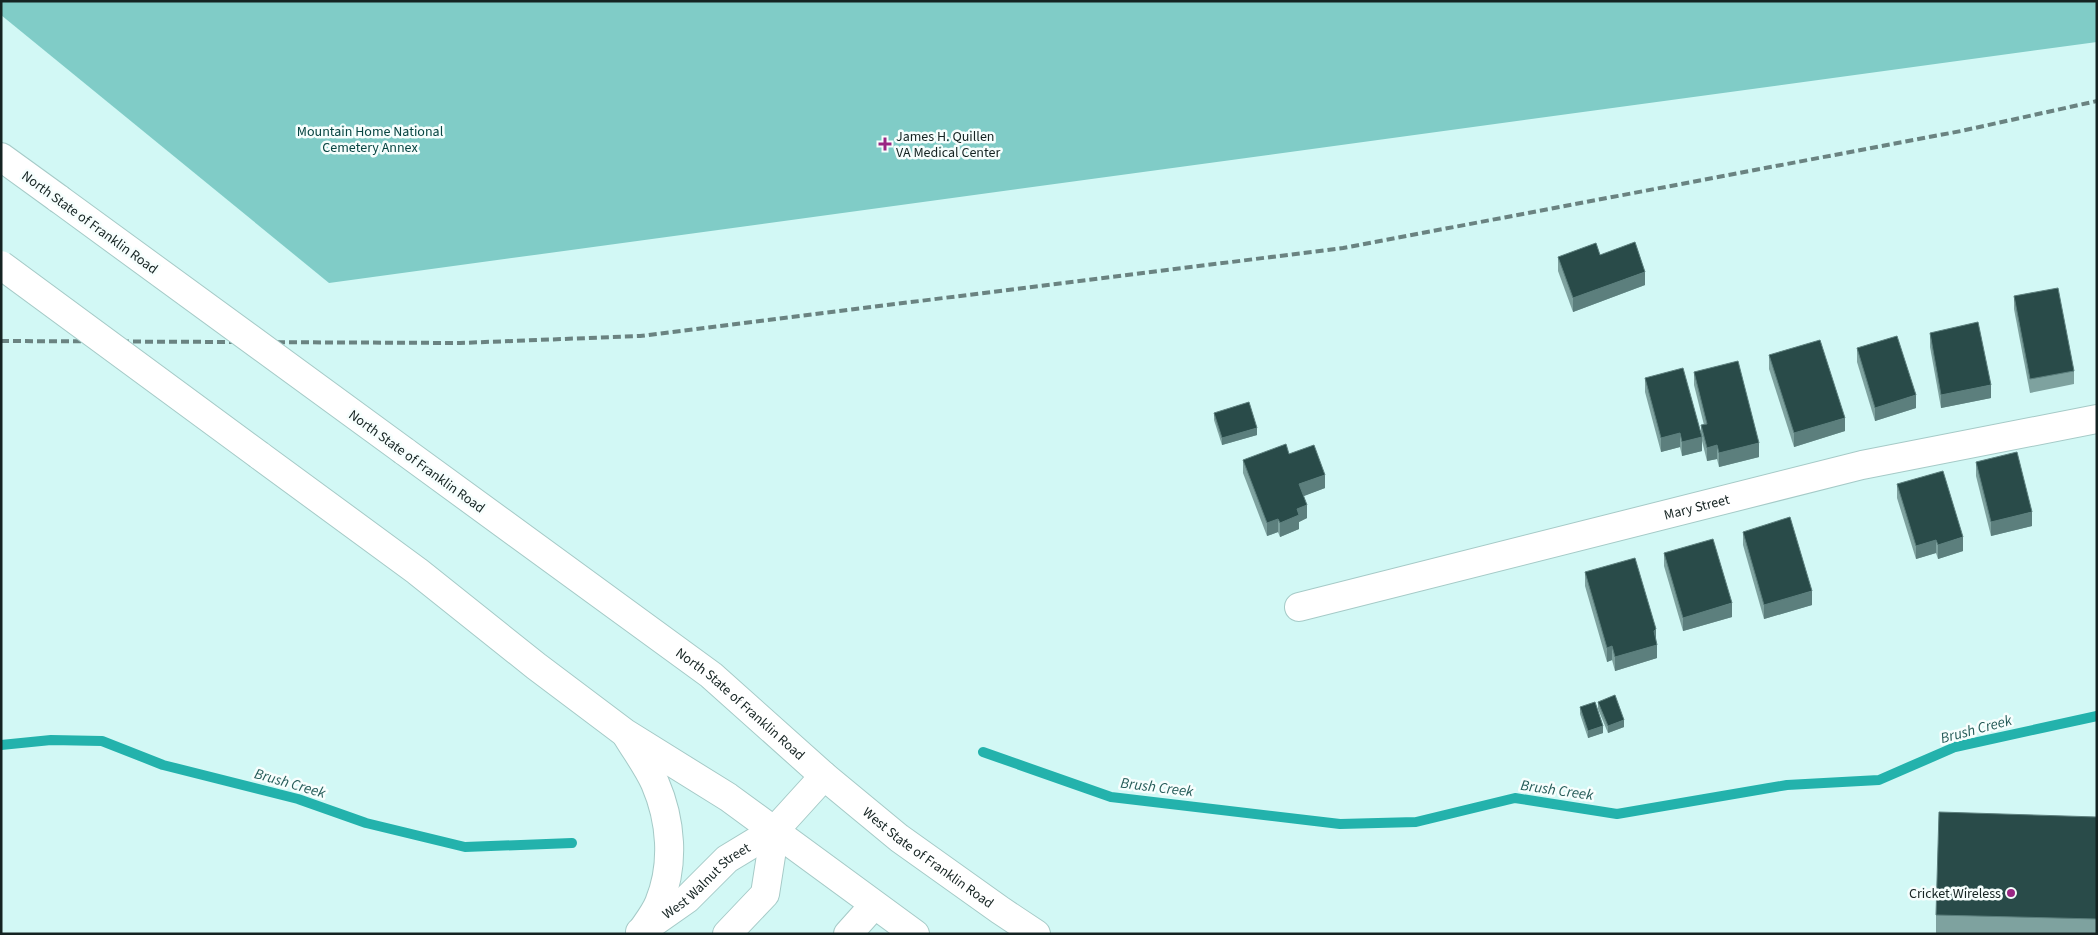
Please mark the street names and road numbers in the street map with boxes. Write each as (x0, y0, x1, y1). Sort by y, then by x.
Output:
street label: North State of Franklin Road (17, 166, 162, 279)
street label: North State of Franklin Road (344, 405, 489, 518)
street label: Mary Street (1662, 490, 1732, 526)
street label: North State of Franklin Road (671, 643, 809, 765)
street label: West State of Franklin Road (858, 803, 997, 913)
street label: West Walnut Street (658, 838, 755, 924)

